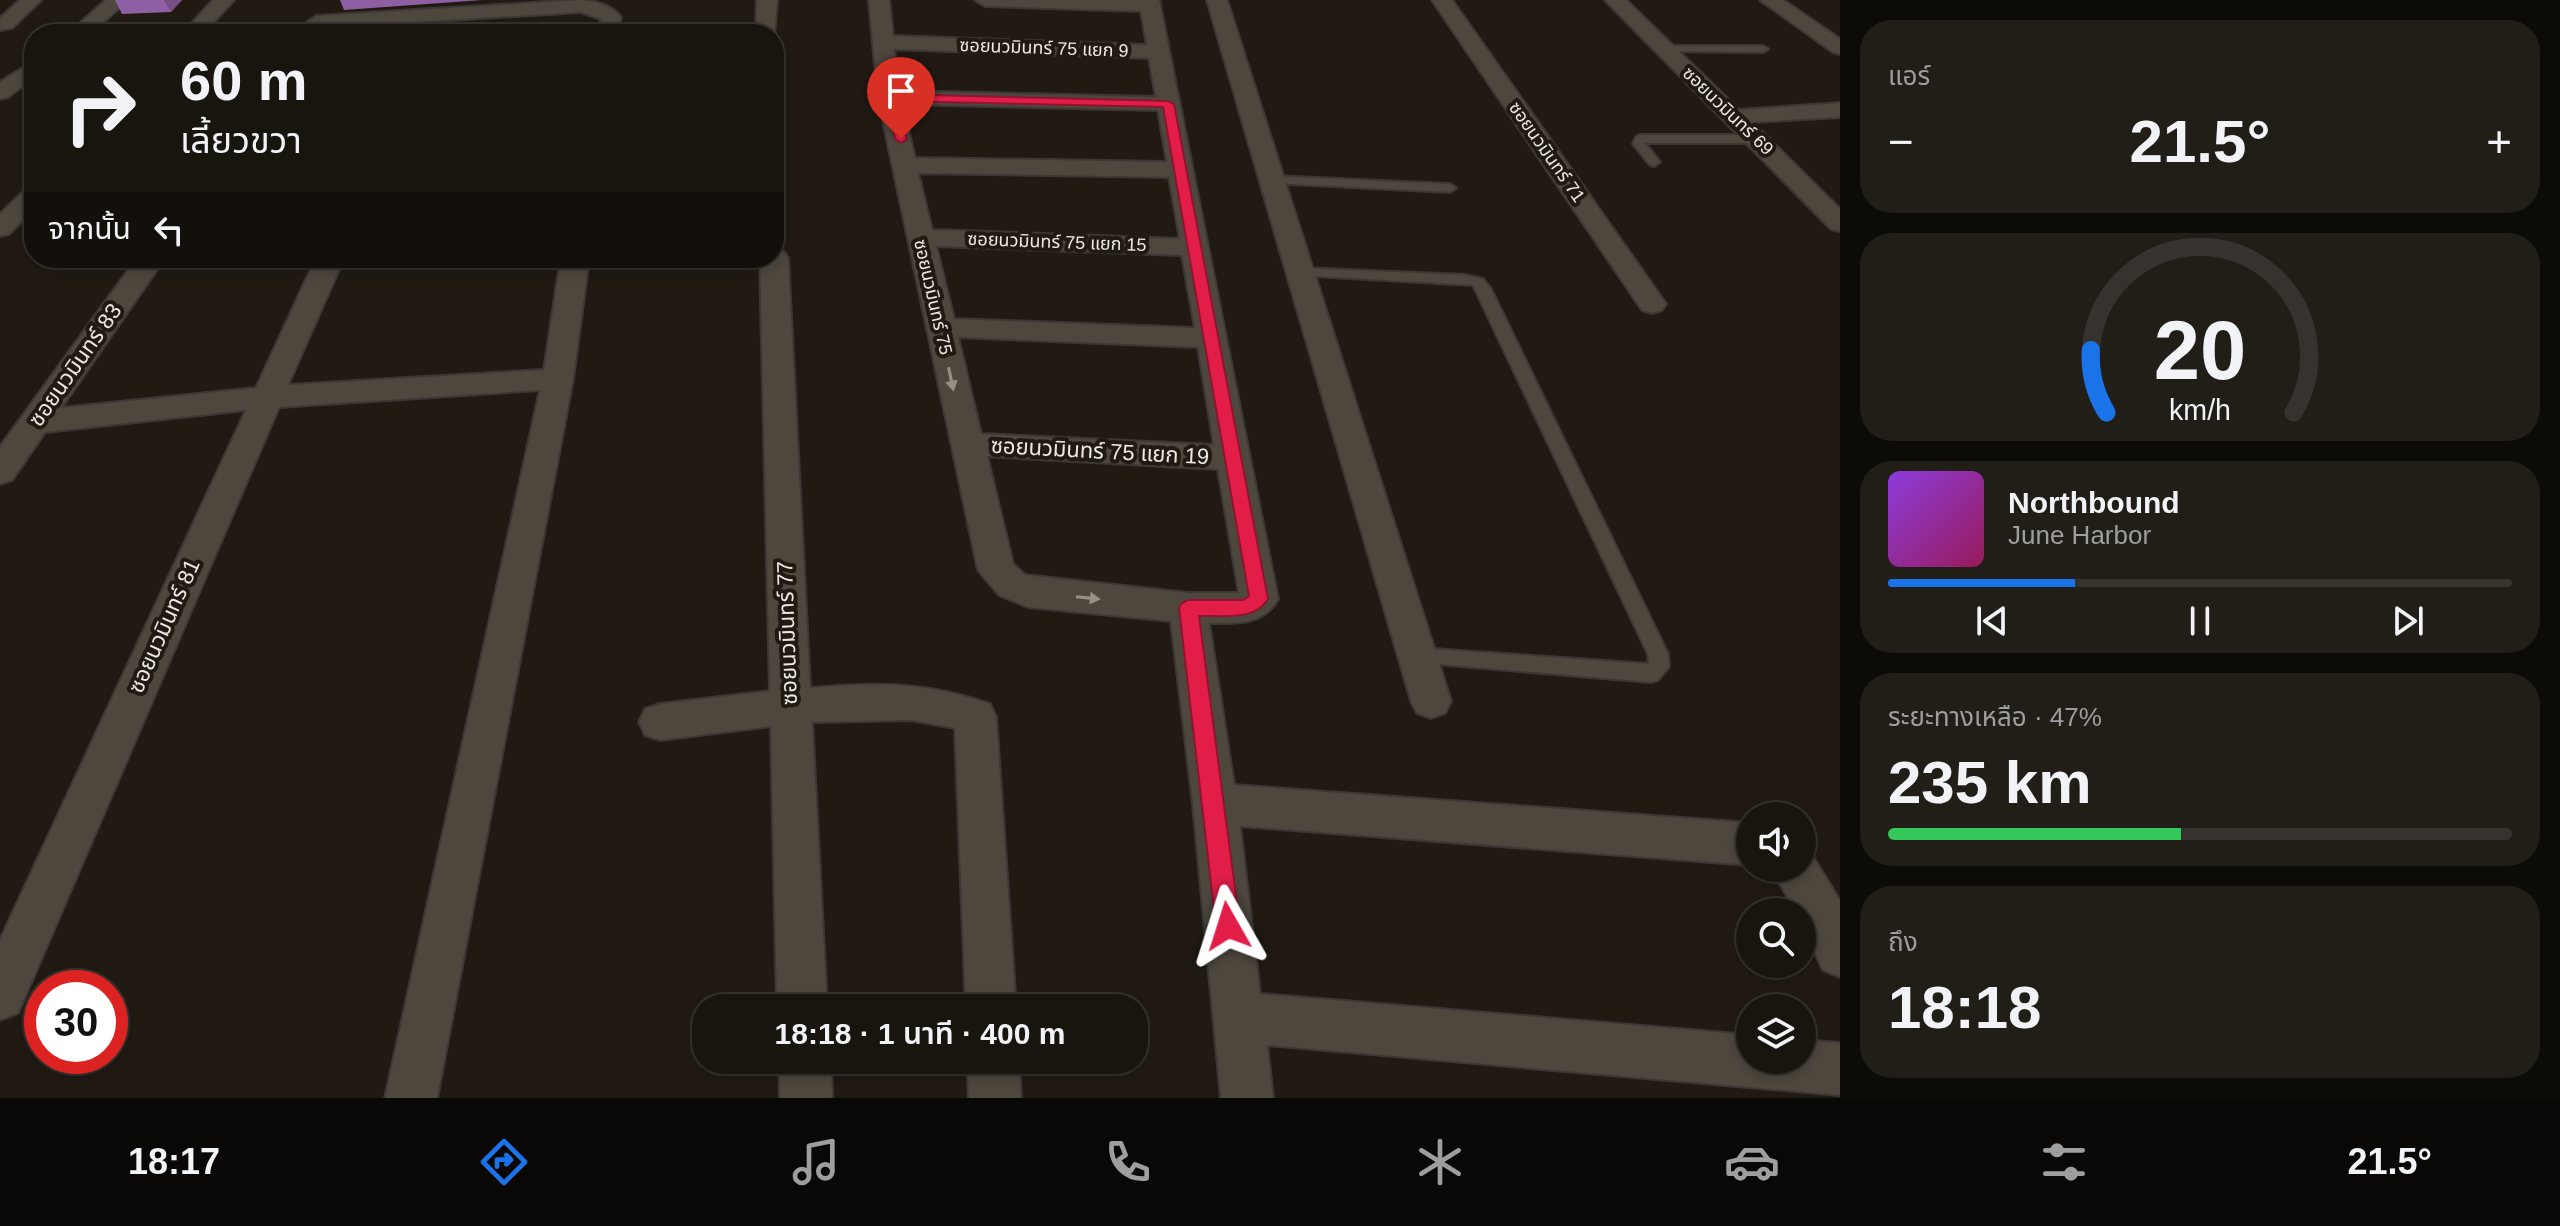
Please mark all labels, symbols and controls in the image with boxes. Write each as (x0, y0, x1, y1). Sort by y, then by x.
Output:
street label: ซอยนวมินทร์ 75 แยก 9 (959, 35, 1129, 61)
text: 60 m (180, 49, 308, 112)
icon: right (48, 56, 152, 160)
pin (867, 57, 935, 139)
text: แอร์ (1888, 61, 1930, 91)
street label: ซอยนวมินทร์ 69 (1679, 63, 1777, 159)
icon: arrive (879, 69, 923, 113)
street label: ซอยนวมินทร์ 71 (1505, 98, 1589, 206)
text: 21.5° (2130, 108, 2270, 175)
text: − (1888, 117, 1914, 166)
text: + (2486, 117, 2512, 166)
text: เลี้ยวขวา (180, 120, 302, 161)
icon: left (147, 208, 191, 252)
text: จากนั้น (48, 212, 131, 245)
street label: ซอยนวมินทร์ 75 แยก 15 (967, 229, 1147, 255)
street label: ซอยนวมินทร์ 75 (910, 237, 956, 357)
street label: ซอยนวมินทร์ 83 (23, 299, 127, 431)
text: 20 (2154, 303, 2246, 396)
one-way arrow (946, 366, 958, 391)
text: km/h (2169, 394, 2231, 426)
street label: ซอยนวมินทร์ 75 แยก 19 (990, 433, 1210, 469)
text: Northbound (2008, 486, 2180, 519)
text: June Harbor (2008, 520, 2151, 550)
street label: ซอยนวมินทร์ 81 (123, 555, 205, 697)
street label: ซอยนวมินทร์ 77 (772, 561, 802, 705)
one-way arrow (1076, 592, 1101, 605)
icon: previous (1970, 599, 2014, 643)
icon: pause (2178, 599, 2222, 643)
icon: next (2386, 599, 2430, 643)
text: ระยะทางเหลือ · 47% (1888, 702, 2102, 732)
text: 235 km (1888, 749, 2092, 816)
map controls (1736, 802, 1816, 1074)
button: sound (1736, 802, 1816, 882)
position arrow (1186, 884, 1270, 968)
button: search (1736, 898, 1816, 978)
text: ถึง (1888, 927, 1918, 957)
speed limit sign: 30 (24, 970, 128, 1074)
text: 18:18 (1888, 974, 2041, 1041)
button: layers (1736, 994, 1816, 1074)
text: 18:18 · 1 นาที · 400 m (775, 1017, 1065, 1050)
icon: directions (476, 1134, 532, 1190)
icon: music (788, 1134, 844, 1190)
icon: phone (1100, 1134, 1156, 1190)
icon: climate (1412, 1134, 1468, 1190)
icon: car (1724, 1134, 1780, 1190)
icon: filters (2036, 1134, 2092, 1190)
text: 18:17 (128, 1141, 220, 1182)
text: 21.5° (2347, 1141, 2432, 1182)

